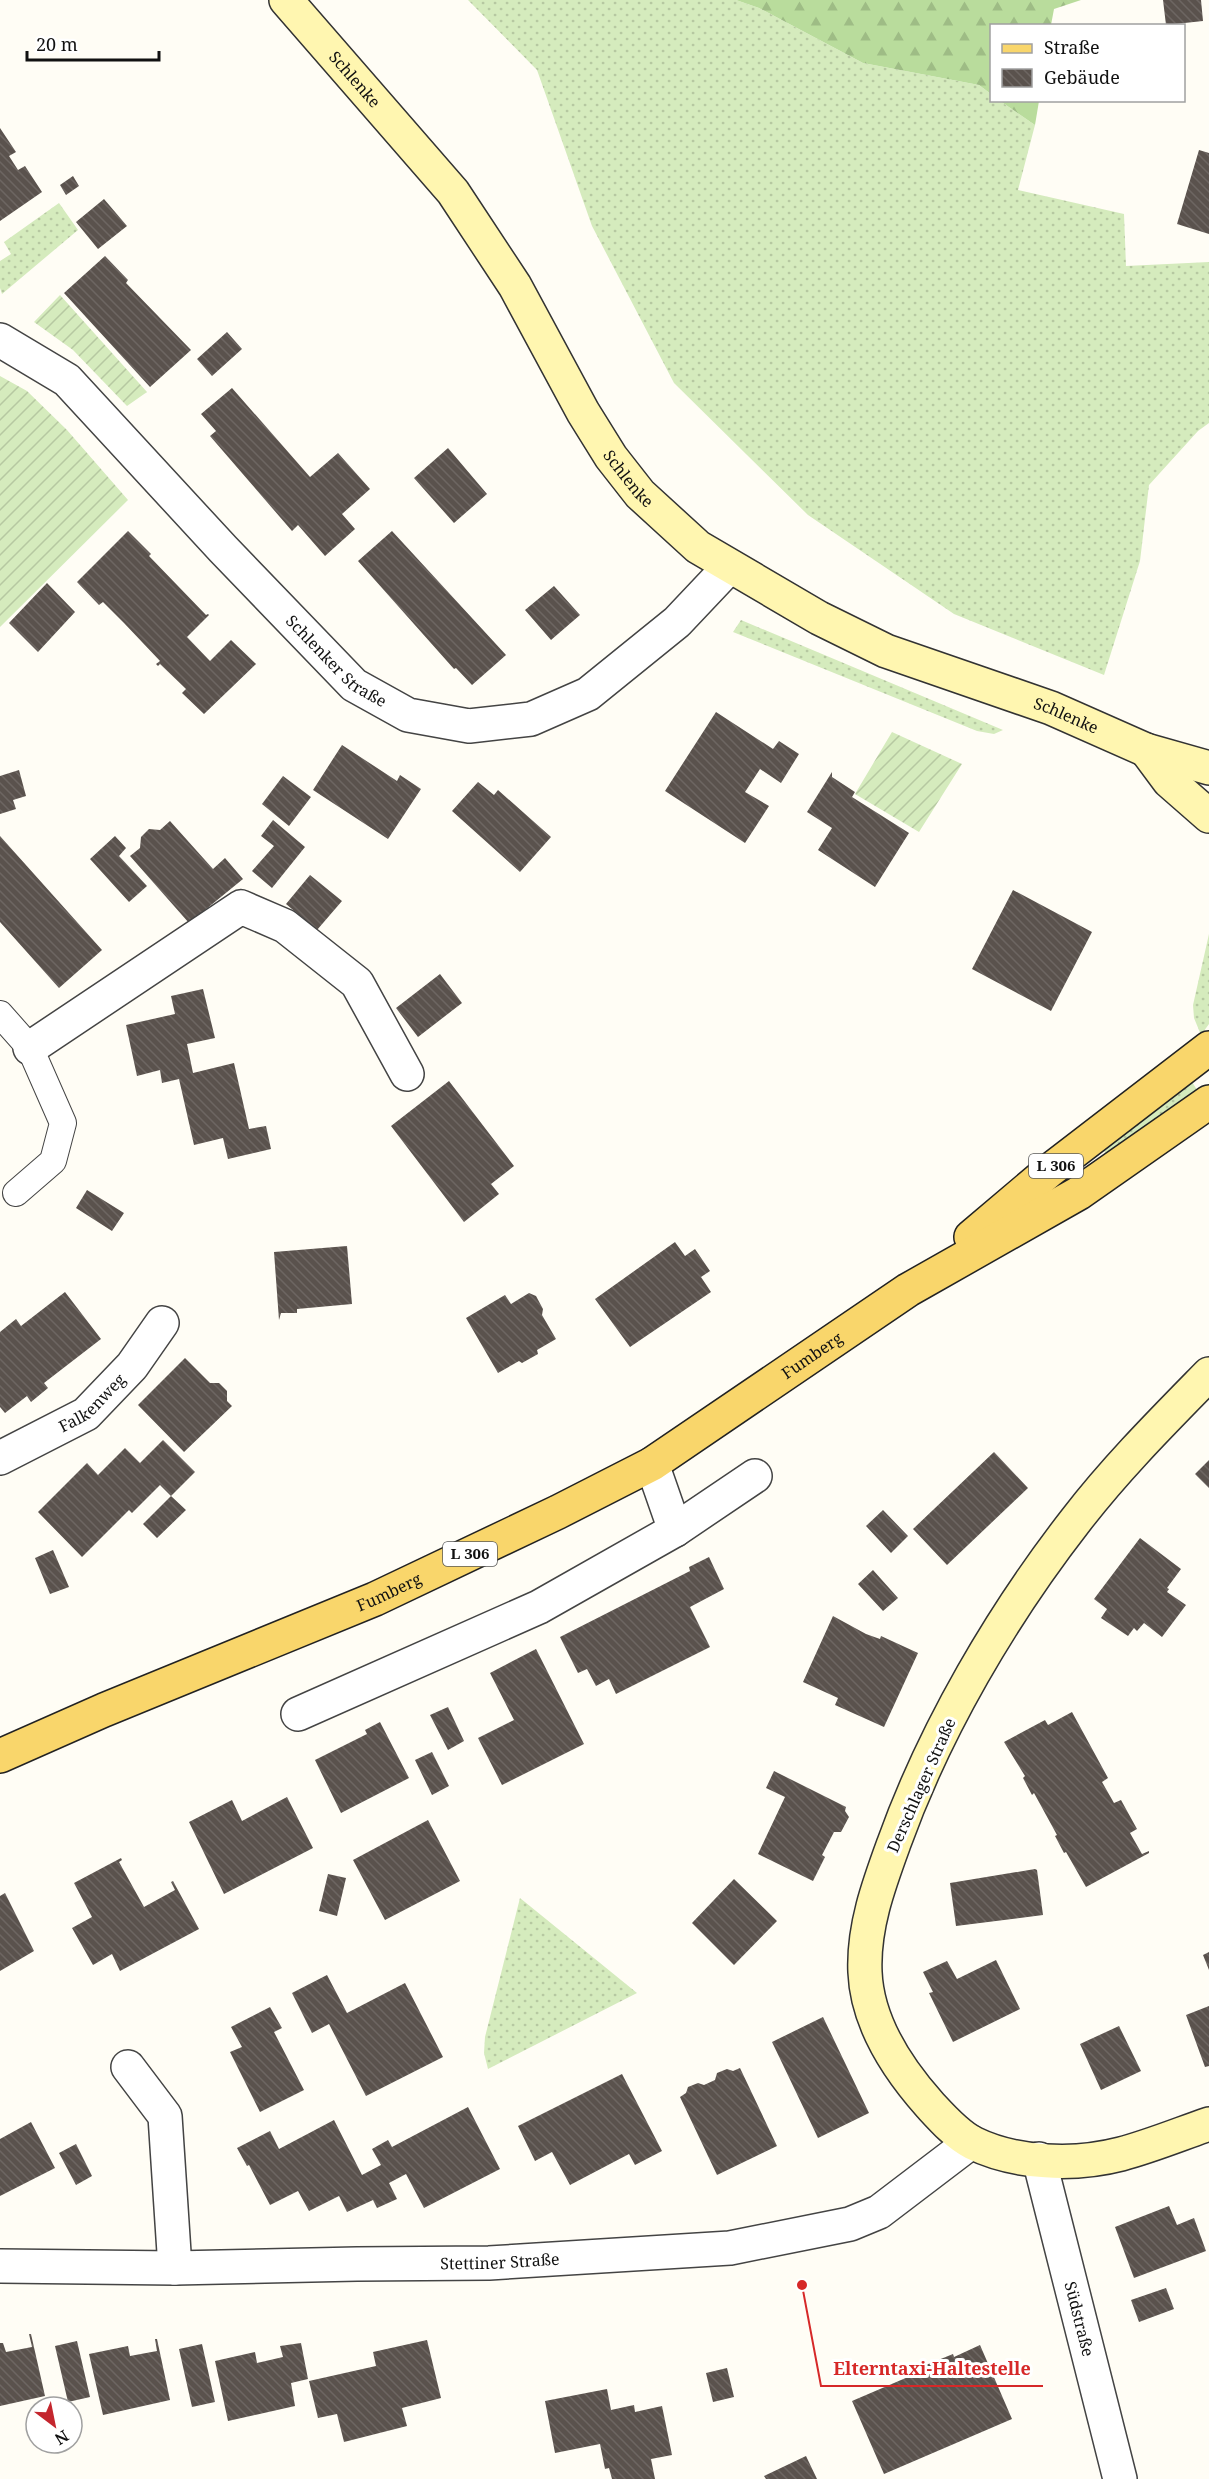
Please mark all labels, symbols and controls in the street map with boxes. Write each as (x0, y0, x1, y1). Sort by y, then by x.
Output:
scale bar (27, 24, 159, 62)
legend (990, 24, 1185, 102)
text: 20 m (36, 32, 78, 56)
text: Straße (1044, 35, 1100, 59)
street label: Schlenke (324, 46, 386, 112)
text: Gebäude (1044, 65, 1120, 89)
street label: Schlenke (598, 446, 658, 512)
street label: Schlenker Straße (281, 610, 391, 712)
street label: Schlenke (1031, 692, 1102, 739)
road number: L 306 (1029, 1154, 1083, 1178)
street label: Fumberg (777, 1327, 847, 1384)
street label: Falkenweg (55, 1368, 130, 1437)
road number: L 306 (443, 1542, 497, 1566)
street label: Fumberg (353, 1567, 425, 1616)
street label: Derschlager Straße (881, 1714, 961, 1856)
street label: Stettiner Straße (440, 2248, 560, 2274)
street label: Südstraße (1059, 2279, 1100, 2359)
callout: Elterntaxi-Haltestelle (821, 2350, 1043, 2386)
text: Elterntaxi-Haltestelle (833, 2356, 1031, 2380)
north arrow (24, 2395, 84, 2455)
text: N (50, 2425, 73, 2451)

